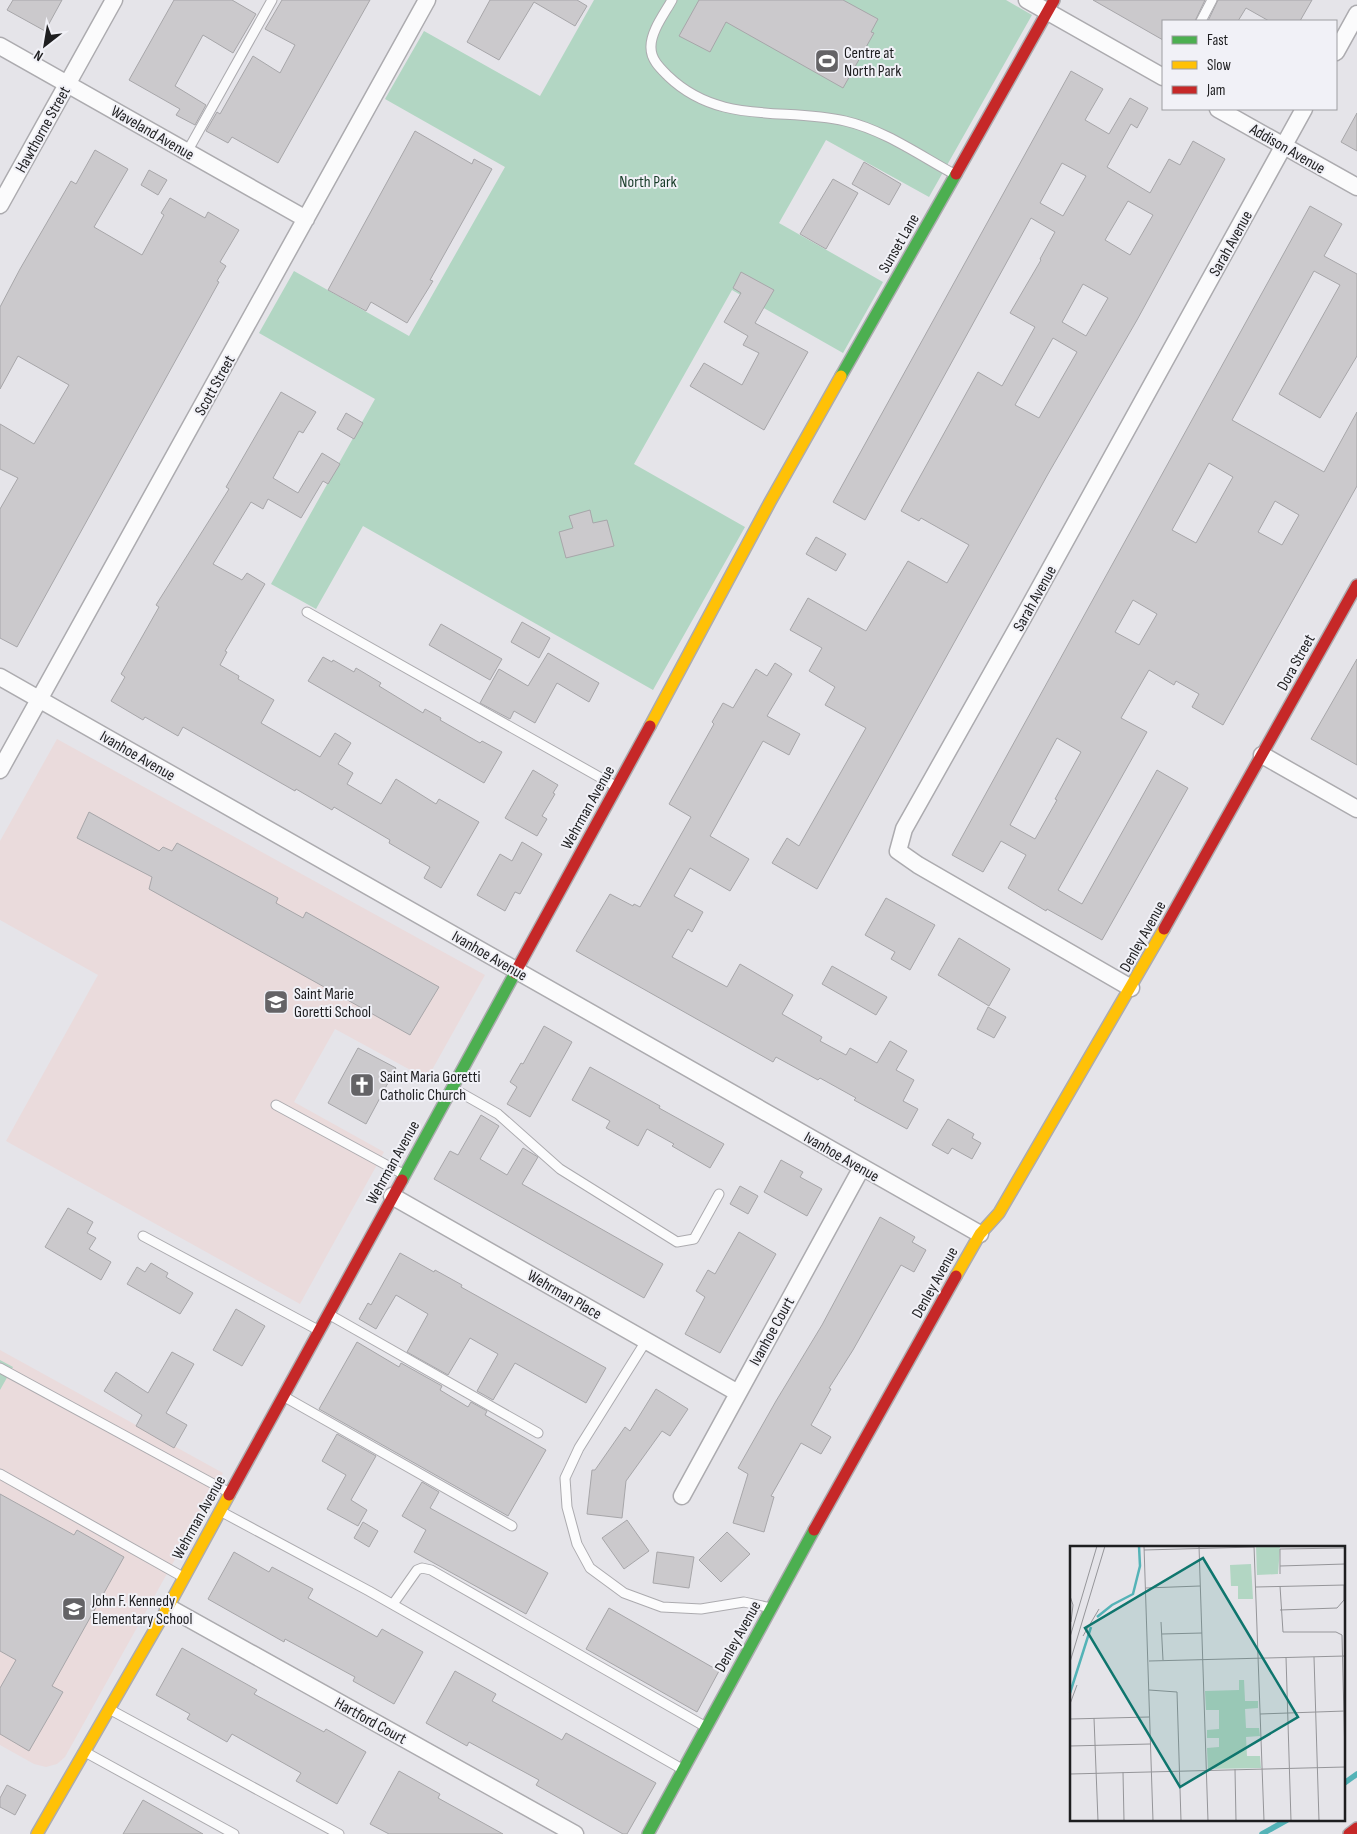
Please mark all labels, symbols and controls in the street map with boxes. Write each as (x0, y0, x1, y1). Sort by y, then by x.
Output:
north arrow (20, 20, 70, 70)
legend (1162, 20, 1337, 110)
text: Fast (1207, 31, 1229, 50)
place label: Centre at North Park (844, 44, 901, 81)
text: N (31, 47, 46, 65)
sports icon: Centre at North Park (814, 48, 840, 74)
text: Slow (1207, 56, 1231, 75)
text: Jam (1206, 81, 1225, 100)
street label: Hawthorne Street (12, 83, 75, 176)
street label: Waveland Avenue (107, 102, 197, 165)
street label: Addison Avenue (1245, 120, 1328, 178)
park label: North Park (619, 173, 677, 192)
street label: Sarah Avenue (1206, 208, 1257, 280)
street label: Sunset Lane (875, 211, 924, 277)
street label: Scott Street (191, 352, 240, 419)
street label: Sarah Avenue (1010, 563, 1061, 635)
street label: Dora Street (1273, 631, 1320, 694)
street label: Ivanhoe Avenue (96, 727, 178, 785)
street label: Wehrman Avenue (557, 762, 619, 853)
street label: Denley Avenue (1116, 898, 1171, 976)
street label: Ivanhoe Avenue (448, 927, 530, 985)
place label: Saint Marie Goretti School (294, 985, 371, 1022)
school or university icon: Saint Marie Goretti School (263, 989, 289, 1015)
place label: Saint Maria Goretti Catholic Church (380, 1068, 480, 1105)
church icon: Saint Maria Goretti Catholic Church (349, 1072, 375, 1098)
street label: Wehrman Avenue (362, 1117, 424, 1208)
street label: Ivanhoe Avenue (800, 1128, 882, 1186)
street label: Denley Avenue (908, 1244, 963, 1322)
street label: Wehrman Place (524, 1266, 605, 1324)
street label: Ivanhoe Court (746, 1294, 799, 1369)
street label: Wehrman Avenue (168, 1472, 230, 1563)
inset map (1070, 1546, 1344, 1822)
place label: John F. Kennedy Elementary School (91, 1592, 192, 1629)
school or university icon: John F. Kennedy Elementary School (61, 1596, 87, 1622)
street label: Denley Avenue (711, 1598, 766, 1676)
street label: Hartford Court (331, 1694, 410, 1749)

